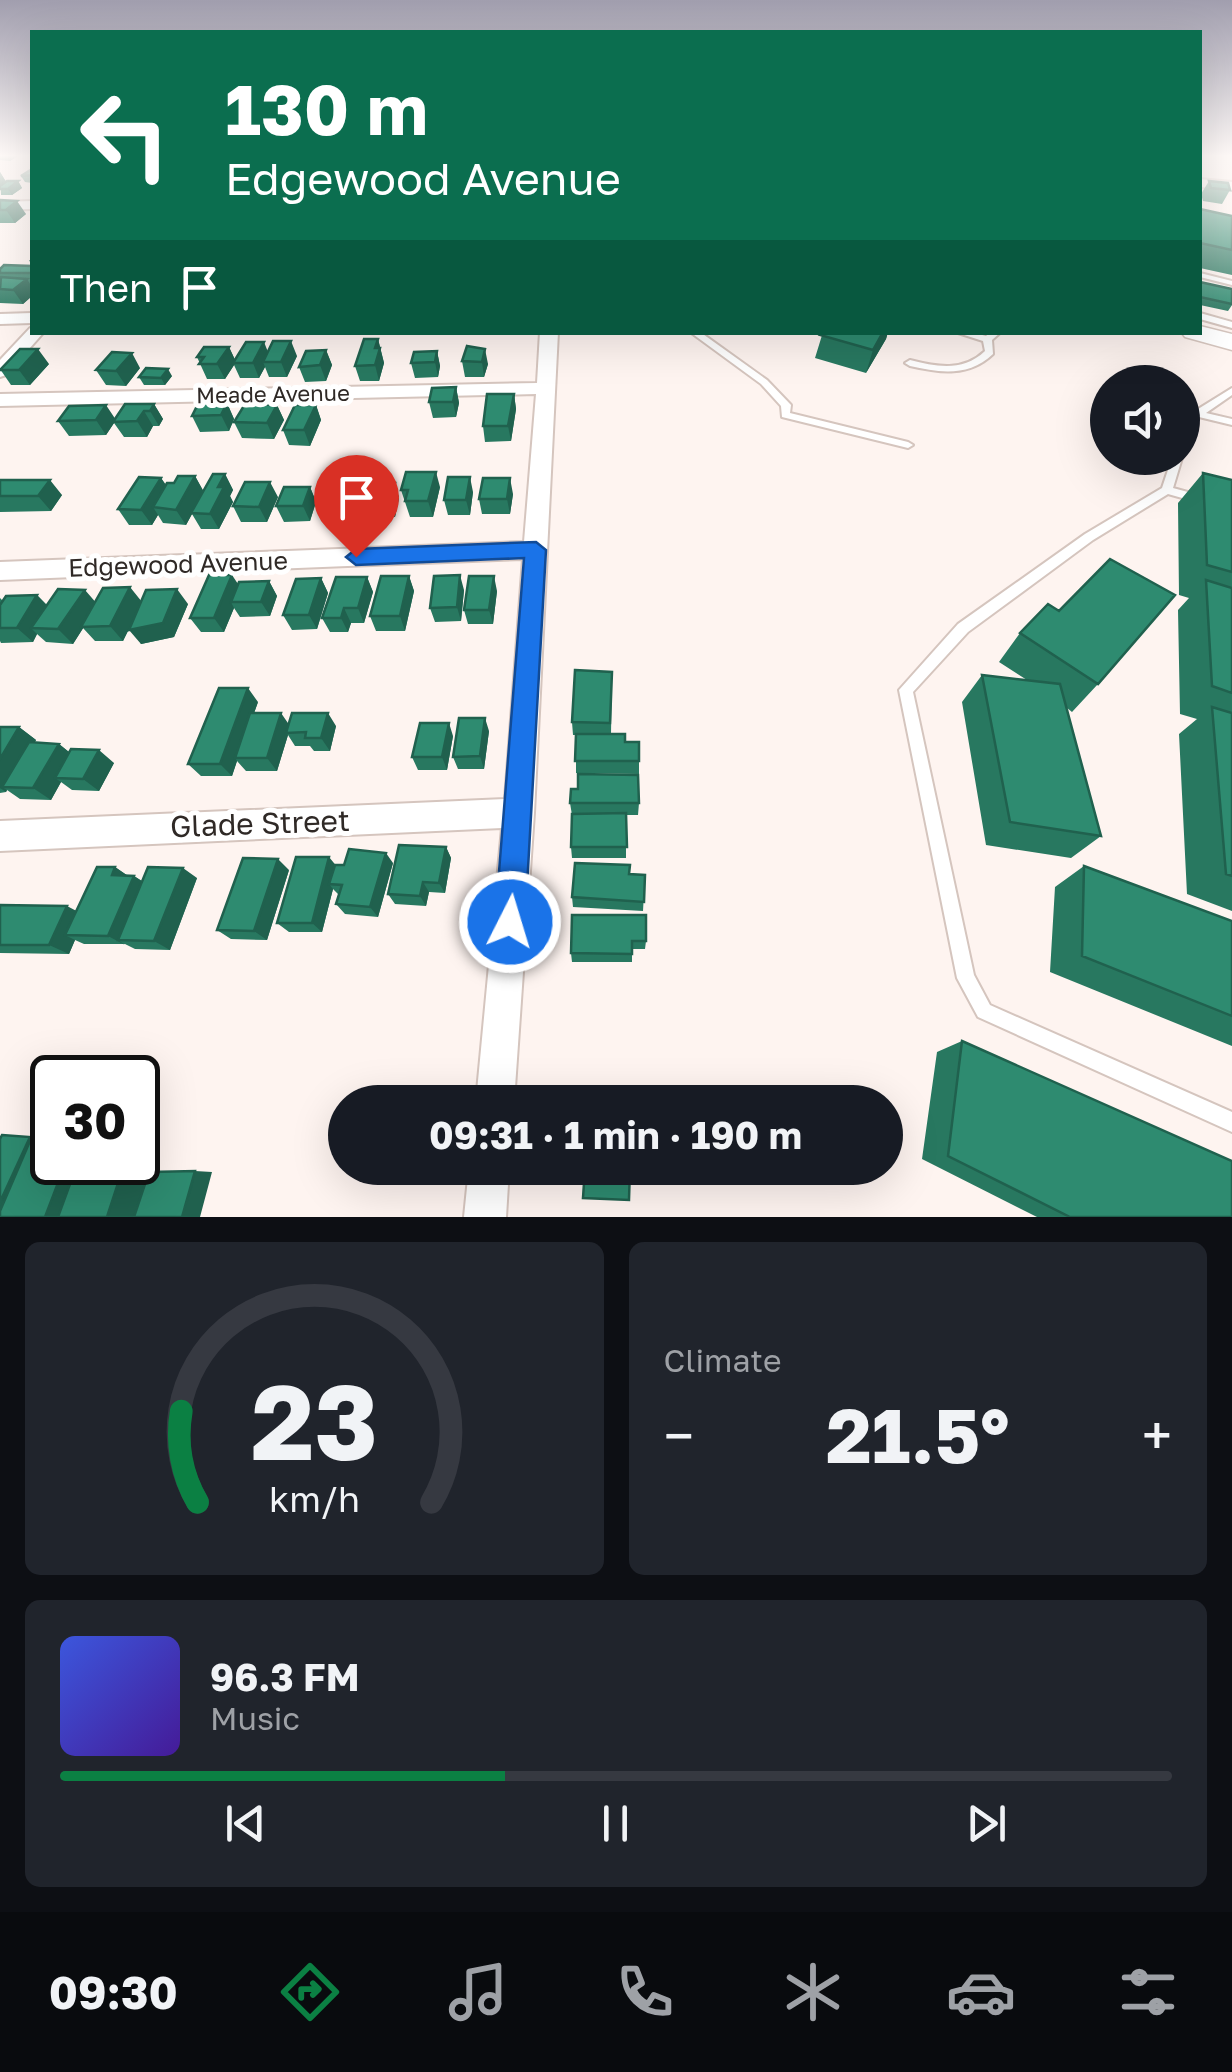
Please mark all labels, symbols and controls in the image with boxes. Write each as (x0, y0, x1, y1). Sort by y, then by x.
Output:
text: 130 m (225, 66, 428, 150)
icon: left (60, 70, 190, 200)
text: Edgewood Avenue (225, 151, 621, 205)
icon: arrive (172, 260, 227, 315)
text: Then (60, 265, 152, 310)
map controls (1090, 365, 1200, 475)
button: sound (1090, 365, 1200, 475)
street label: Meade Avenue (196, 379, 350, 408)
pin (314, 455, 399, 558)
icon: arrive (329, 470, 384, 525)
street label: Edgewood Avenue (68, 544, 288, 583)
street label: Glade Street (169, 802, 350, 844)
position arrow (458, 870, 562, 974)
speed limit sign: 30 (30, 1055, 160, 1185)
text: 09:31 · 1 min · 190 m (429, 1112, 802, 1157)
text: Climate (664, 1341, 782, 1379)
text: 23 (251, 1358, 378, 1483)
text: 21.5° (826, 1389, 1009, 1480)
text: − (664, 1402, 694, 1468)
text: + (1142, 1402, 1172, 1468)
text: km/h (269, 1477, 360, 1520)
text: 96.3 FM (210, 1654, 360, 1699)
text: Music (210, 1699, 300, 1737)
icon: previous (218, 1796, 273, 1851)
icon: pause (588, 1796, 643, 1851)
icon: next (959, 1796, 1014, 1851)
icon: directions (275, 1957, 345, 2027)
icon: music (443, 1957, 513, 2027)
icon: phone (610, 1957, 680, 2027)
icon: climate (778, 1957, 848, 2027)
icon: car (946, 1957, 1016, 2027)
icon: filters (1113, 1957, 1183, 2027)
text: 09:30 (49, 1965, 178, 2019)

